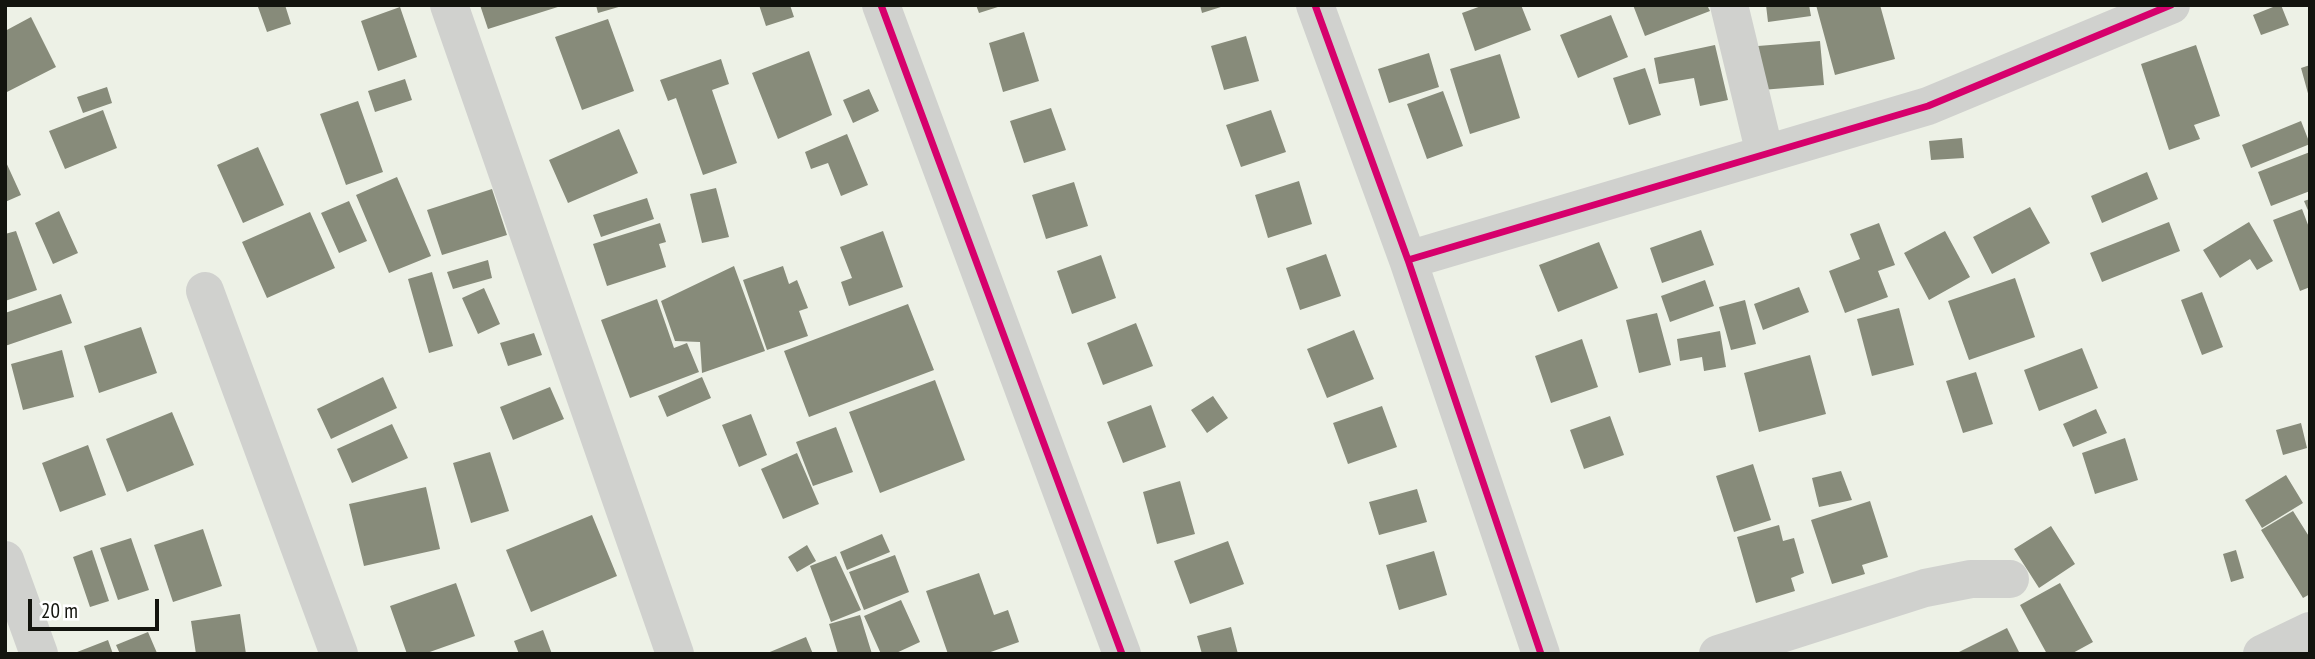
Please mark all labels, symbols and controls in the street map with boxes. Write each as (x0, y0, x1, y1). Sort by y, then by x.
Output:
scale bar (32, 586, 163, 630)
text: 20 m (41, 597, 78, 624)

